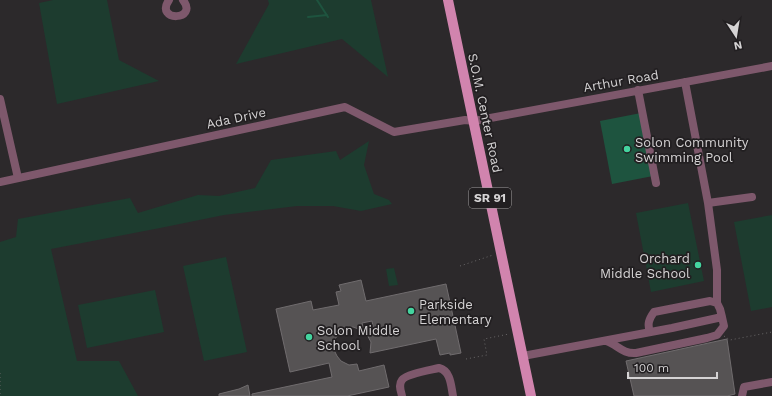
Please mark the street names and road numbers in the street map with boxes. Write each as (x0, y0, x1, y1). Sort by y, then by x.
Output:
street label: S.O.M. Center Road (465, 52, 505, 174)
street label: Arthur Road (582, 67, 660, 95)
street label: Ada Drive (205, 104, 267, 132)
road number: SR 91 (469, 188, 511, 208)

